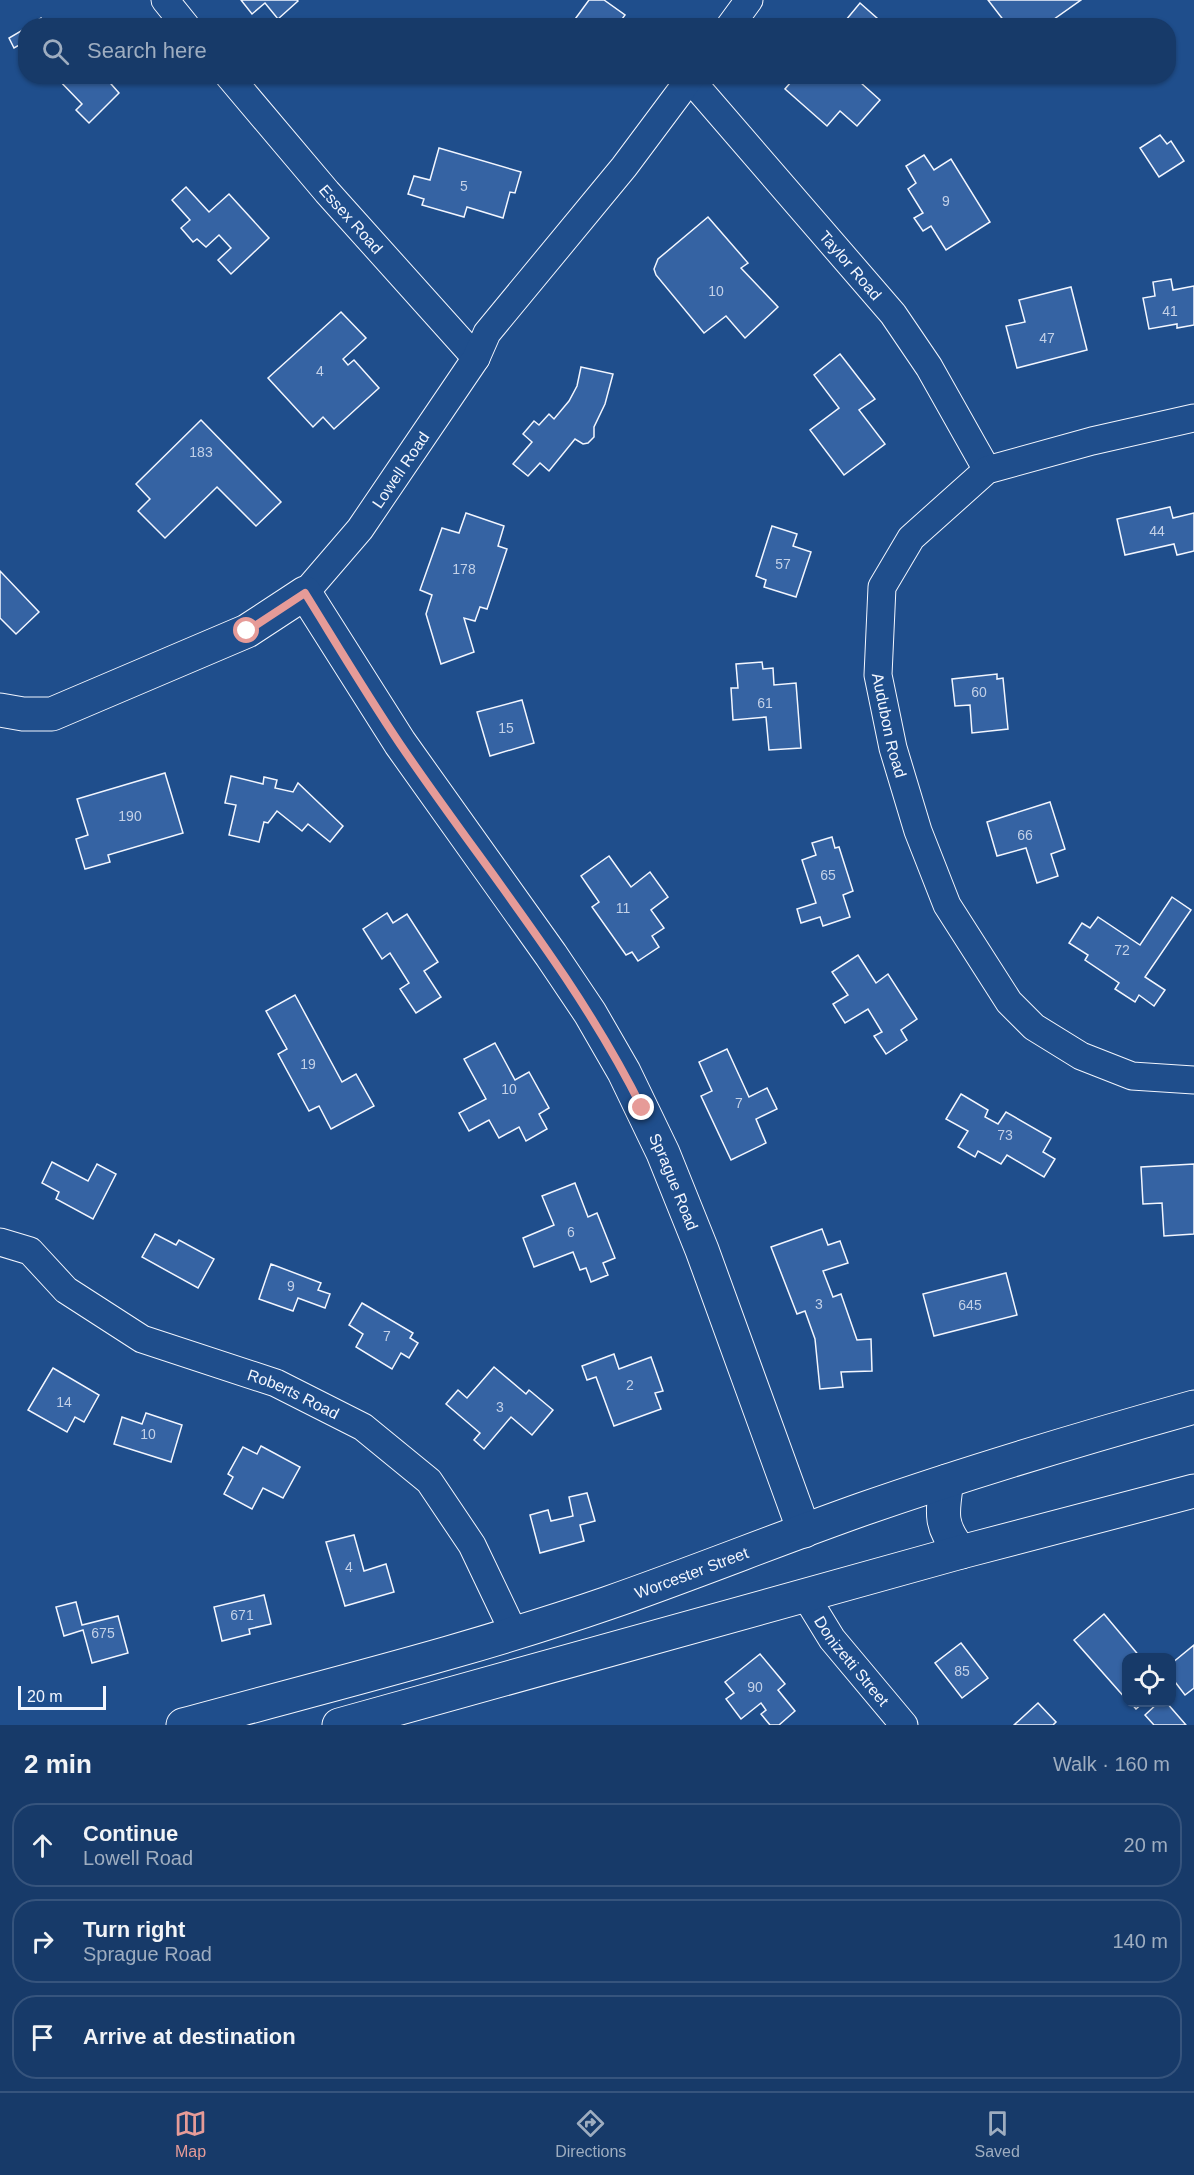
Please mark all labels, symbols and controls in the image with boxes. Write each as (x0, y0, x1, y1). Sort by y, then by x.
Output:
search box (18, 18, 1176, 84)
icon: search (39, 35, 72, 68)
text: Search here (87, 38, 207, 63)
house number: 5 (460, 178, 468, 194)
street label: Essex Road (316, 181, 386, 257)
house number: 9 (942, 193, 950, 209)
street label: Taylor Road (816, 228, 885, 303)
house number: 10 (708, 283, 724, 299)
house number: 41 (1162, 303, 1178, 319)
house number: 47 (1039, 330, 1055, 346)
house number: 4 (316, 363, 324, 379)
street label: Lowell Road (369, 429, 432, 511)
house number: 183 (189, 444, 213, 460)
house number: 44 (1149, 523, 1165, 539)
house number: 57 (775, 556, 791, 572)
house number: 178 (452, 561, 476, 577)
route start (233, 617, 259, 643)
street label: Audubon Road (869, 672, 909, 780)
house number: 60 (971, 684, 987, 700)
house number: 61 (757, 695, 773, 711)
house number: 15 (498, 720, 514, 736)
house number: 190 (118, 808, 142, 824)
house number: 66 (1017, 827, 1033, 843)
house number: 65 (820, 867, 836, 883)
house number: 11 (616, 900, 630, 916)
house number: 72 (1114, 942, 1130, 958)
house number: 19 (300, 1056, 316, 1072)
house number: 10 (501, 1081, 517, 1097)
route end (628, 1094, 654, 1120)
house number: 7 (735, 1095, 743, 1111)
house number: 73 (997, 1127, 1013, 1143)
street label: Sprague Road (646, 1131, 701, 1233)
house number: 6 (567, 1224, 575, 1240)
house number: 9 (287, 1278, 295, 1294)
house number: 3 (815, 1296, 823, 1312)
house number: 645 (958, 1297, 982, 1313)
house number: 7 (383, 1328, 391, 1344)
street label: Roberts Road (245, 1366, 342, 1422)
house number: 2 (626, 1377, 634, 1393)
house number: 14 (56, 1394, 72, 1410)
house number: 3 (496, 1399, 504, 1415)
house number: 10 (140, 1426, 156, 1442)
street label: Worcester Street (632, 1544, 751, 1602)
house number: 4 (345, 1559, 353, 1575)
house number: 671 (230, 1607, 254, 1623)
street label: Donizetti Street (811, 1613, 892, 1710)
house number: 675 (91, 1625, 115, 1641)
map controls (1122, 1653, 1176, 1707)
button: locate (1122, 1653, 1176, 1707)
house number: 85 (954, 1663, 970, 1679)
house number: 90 (747, 1679, 763, 1695)
scale bar (18, 1683, 106, 1710)
text: 20 m (27, 1688, 63, 1705)
text: 2 min (24, 1749, 92, 1779)
text: Walk · 160 m (1053, 1753, 1170, 1775)
text: Continue (83, 1821, 178, 1846)
icon: ahead (26, 1829, 59, 1862)
text: 20 m (1124, 1834, 1168, 1856)
text: Lowell Road (83, 1847, 193, 1869)
text: Turn right (83, 1917, 185, 1942)
icon: right (26, 1925, 59, 1958)
text: 140 m (1112, 1930, 1168, 1952)
text: Sprague Road (83, 1943, 212, 1965)
icon: arrive (26, 2021, 59, 2054)
text: Arrive at destination (83, 2024, 296, 2049)
tab: Map (174, 2107, 207, 2161)
tab: Directions (555, 2107, 626, 2161)
tab: Saved (975, 2107, 1020, 2161)

